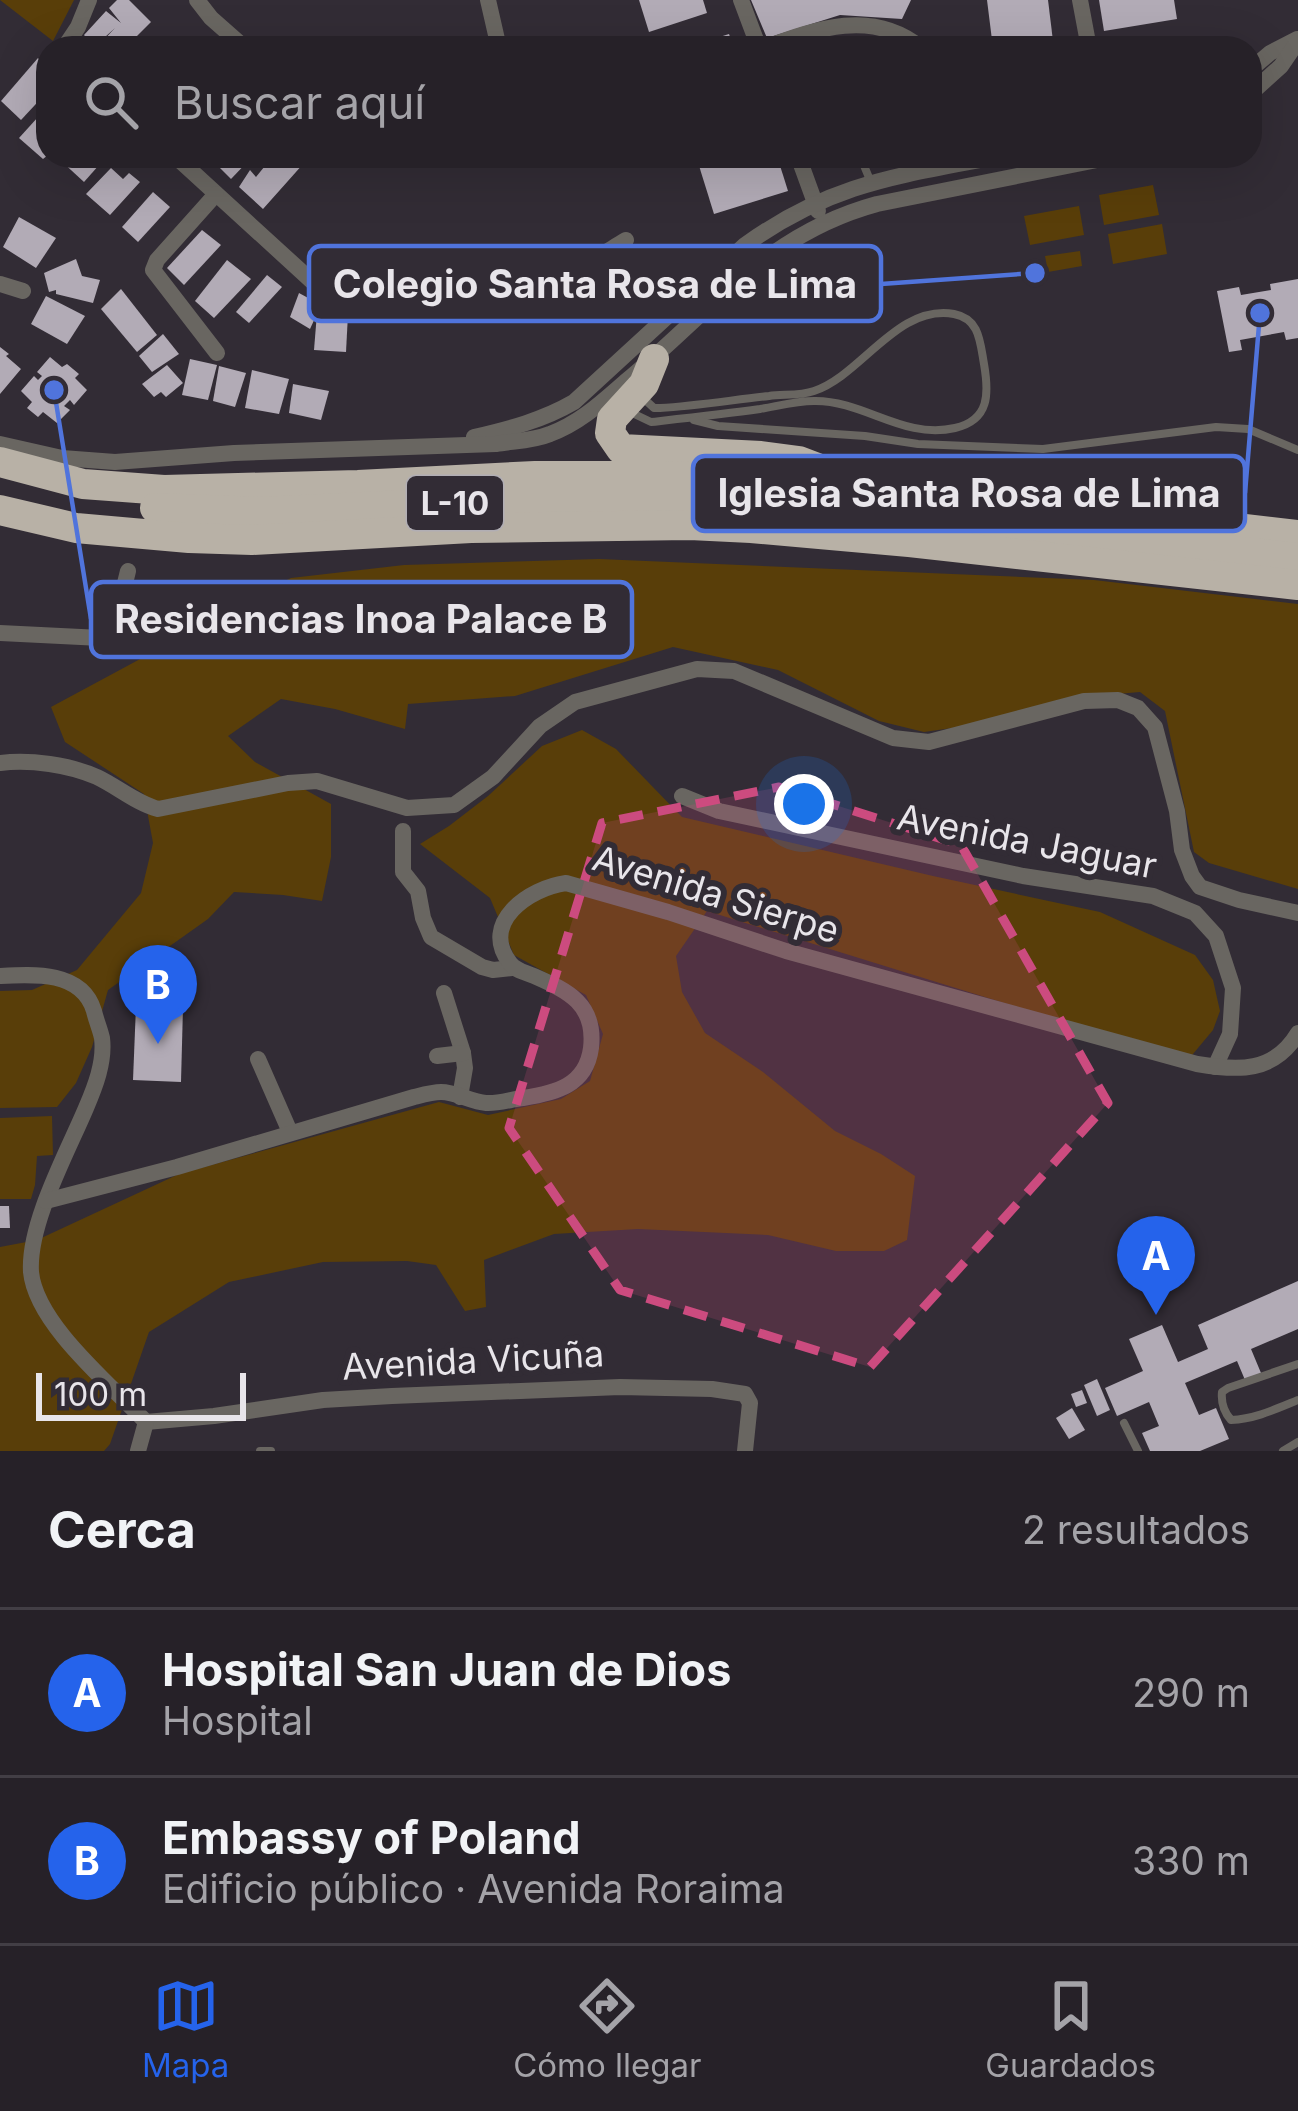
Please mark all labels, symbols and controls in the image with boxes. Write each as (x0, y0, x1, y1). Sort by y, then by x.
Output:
search box (36, 36, 1262, 168)
icon: search (78, 69, 144, 135)
text: Buscar aquí (174, 75, 425, 130)
callout: Colegio Santa Rosa de Lima (309, 246, 881, 321)
text: Colegio Santa Rosa de Lima (333, 260, 857, 307)
callout: Iglesia Santa Rosa de Lima (693, 456, 1245, 531)
text: Iglesia Santa Rosa de Lima (717, 469, 1221, 516)
road number: L-10 (407, 476, 503, 530)
callout: Residencias Inoa Palace B (91, 582, 632, 657)
text: Residencias Inoa Palace B (114, 595, 608, 642)
your location (774, 774, 834, 834)
street label: Avenida Jaguar (894, 794, 1160, 888)
street label: Avenida Sierpe (588, 836, 844, 952)
pin: B (119, 945, 197, 1044)
pin: A (1117, 1216, 1195, 1315)
street label: Avenida Vicuña (341, 1331, 605, 1389)
scale bar (36, 1367, 246, 1420)
text: 100 m (54, 1374, 147, 1414)
text: Cerca (48, 1499, 196, 1560)
text: 2 resultados (1022, 1506, 1250, 1553)
text: Hospital San Juan de Dios (162, 1642, 731, 1697)
text: A (72, 1669, 102, 1716)
text: 290 m (1132, 1669, 1250, 1716)
text: Hospital (162, 1697, 313, 1744)
text: Embassy of Poland (162, 1810, 581, 1865)
text: B (74, 1837, 100, 1884)
text: 330 m (1132, 1837, 1250, 1884)
text: Edificio público · Avenida Roraima (162, 1865, 785, 1912)
tab: Mapa (142, 1973, 229, 2085)
tab: Cómo llegar (513, 1973, 701, 2085)
tab: Guardados (985, 1973, 1156, 2085)

